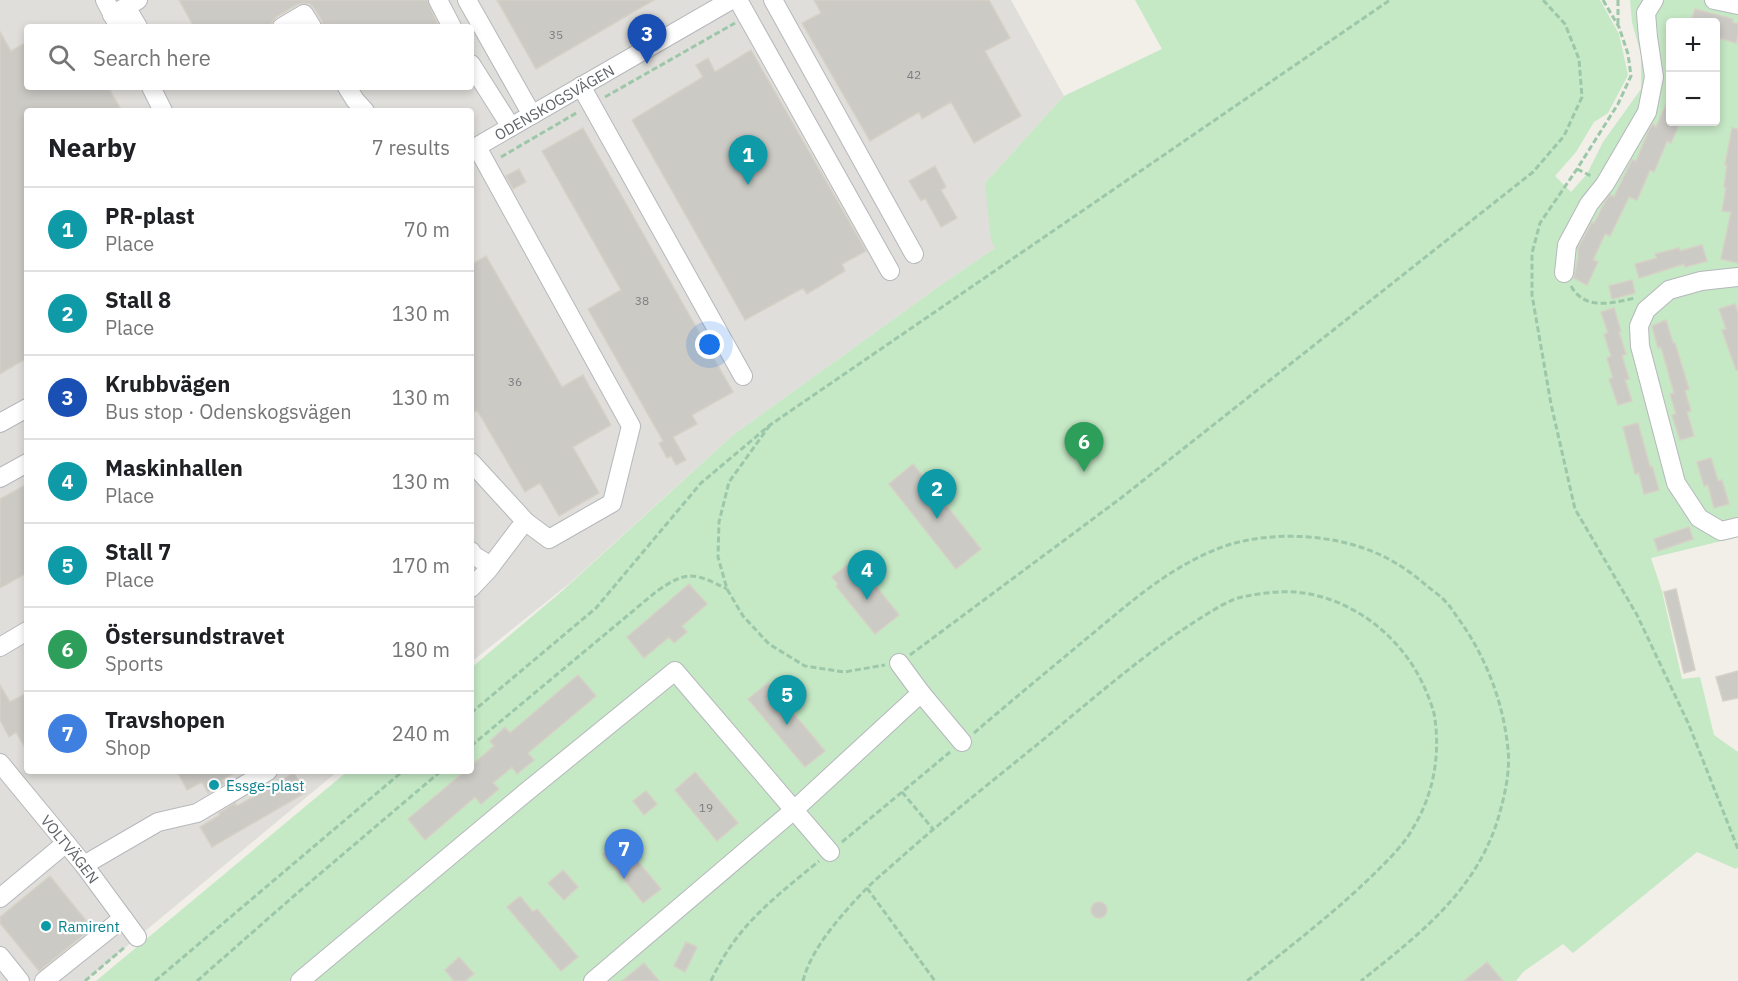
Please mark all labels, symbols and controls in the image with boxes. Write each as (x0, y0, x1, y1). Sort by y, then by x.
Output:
pin: 3 (628, 14, 666, 64)
map controls (1666, 18, 1720, 126)
button: + (1666, 18, 1720, 72)
search box (24, 24, 474, 90)
house number: 35 (549, 27, 563, 42)
icon: search (45, 41, 78, 74)
text: Search here (93, 43, 211, 72)
street label: ODENSKOGSVÄGEN (491, 60, 618, 144)
house number: 42 (907, 67, 921, 82)
button: − (1666, 72, 1720, 126)
text: Nearby (48, 130, 136, 164)
text: 7 results (372, 134, 450, 161)
pin: 1 (728, 136, 768, 185)
text: PR-plast (105, 201, 195, 230)
text: 1 (62, 216, 74, 243)
text: 70 m (404, 216, 450, 243)
text: Place (105, 230, 154, 257)
text: Stall 8 (105, 285, 171, 314)
house number: 38 (635, 293, 649, 308)
text: 2 (62, 300, 74, 327)
text: 130 m (392, 300, 450, 327)
text: Place (105, 314, 154, 341)
your location (695, 330, 724, 359)
text: Krubbvägen (105, 369, 230, 398)
house number: 36 (508, 374, 522, 389)
text: 3 (62, 384, 74, 411)
text: 130 m (392, 384, 450, 411)
text: Bus stop · Odenskogsvägen (105, 398, 352, 425)
pin: 6 (1064, 422, 1104, 472)
text: Maskinhallen (105, 453, 243, 482)
text: 4 (62, 468, 74, 495)
text: 130 m (392, 468, 450, 495)
pin: 2 (918, 470, 956, 519)
text: Place (105, 482, 154, 509)
text: Stall 7 (105, 537, 171, 566)
pin: 4 (848, 550, 886, 600)
text: 5 (62, 552, 74, 579)
text: 170 m (392, 552, 450, 579)
text: Place (105, 566, 154, 593)
text: Östersundstravet (105, 621, 285, 650)
text: 6 (62, 636, 74, 663)
text: 180 m (392, 636, 450, 663)
text: Sports (105, 650, 164, 677)
pin: 5 (768, 676, 806, 725)
text: Travshopen (105, 705, 225, 734)
text: 7 (62, 720, 74, 747)
text: 240 m (392, 720, 450, 747)
text: Shop (105, 734, 151, 761)
place label: Essge-plast (226, 776, 305, 795)
marker: Essge-plast (207, 778, 221, 792)
house number: 19 (699, 800, 713, 815)
street label: VOLTVÄGEN (37, 811, 104, 887)
pin: 7 (604, 830, 644, 879)
place label: Ramirent (58, 917, 120, 936)
marker: Ramirent (39, 919, 53, 933)

